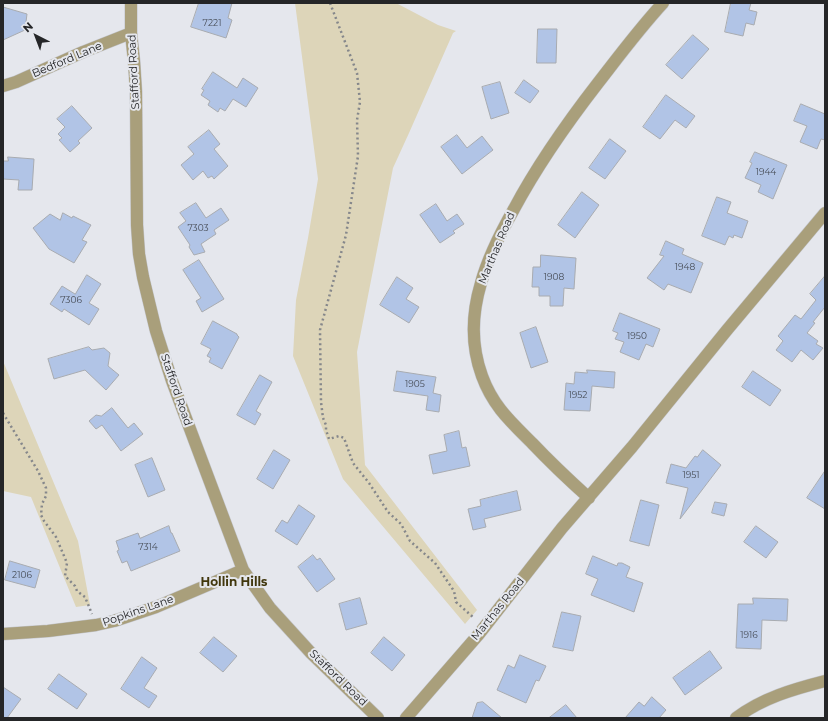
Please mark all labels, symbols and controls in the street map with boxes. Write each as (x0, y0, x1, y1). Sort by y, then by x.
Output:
north arrow (16, 16, 56, 56)
house number: 7221 (203, 18, 221, 28)
text: N (20, 19, 36, 35)
street label: Stafford Road (125, 34, 143, 110)
street label: Bedford Lane (30, 39, 104, 81)
house number: 1944 (756, 167, 776, 177)
street label: Marthas Road (476, 210, 518, 286)
house number: 7303 (187, 223, 209, 233)
house number: 1948 (675, 262, 695, 272)
house number: 1908 (544, 272, 564, 282)
house number: 7306 (60, 295, 82, 305)
house number: 1950 (627, 331, 647, 341)
street label: Stafford Road (158, 352, 194, 428)
house number: 1905 (405, 379, 425, 389)
house number: 1952 (569, 390, 587, 400)
house number: 1951 (682, 470, 700, 480)
house number: 7314 (138, 542, 158, 552)
house number: 2106 (12, 570, 32, 580)
district label: Hollin Hills (201, 575, 267, 589)
street label: Marthas Road (469, 575, 527, 643)
street label: Popkins Lane (101, 593, 175, 629)
house number: 1916 (740, 630, 758, 640)
street label: Stafford Road (306, 647, 370, 709)

